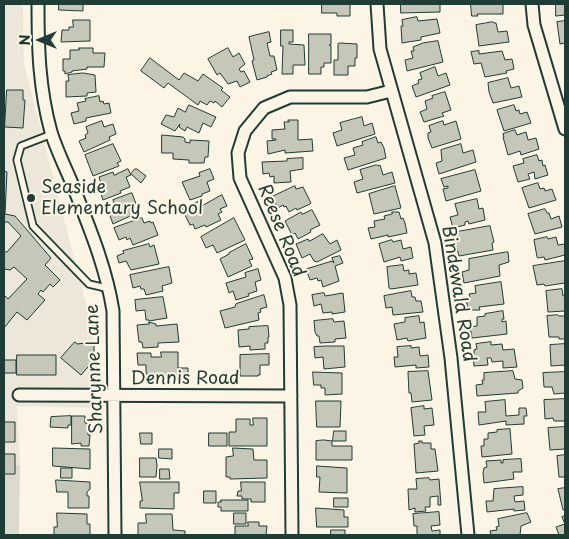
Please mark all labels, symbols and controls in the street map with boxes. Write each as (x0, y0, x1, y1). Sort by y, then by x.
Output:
north arrow (15, 15, 65, 65)
text: N (14, 34, 35, 46)
place label: Seaside Elementary School (41, 177, 203, 220)
street label: Reese Road (253, 181, 309, 281)
marker: Seaside Elementary School (25, 192, 37, 204)
street label: Bindewald Road (437, 224, 479, 364)
street label: Sharynne Lane (82, 304, 108, 434)
street label: Dennis Road (130, 368, 240, 390)

